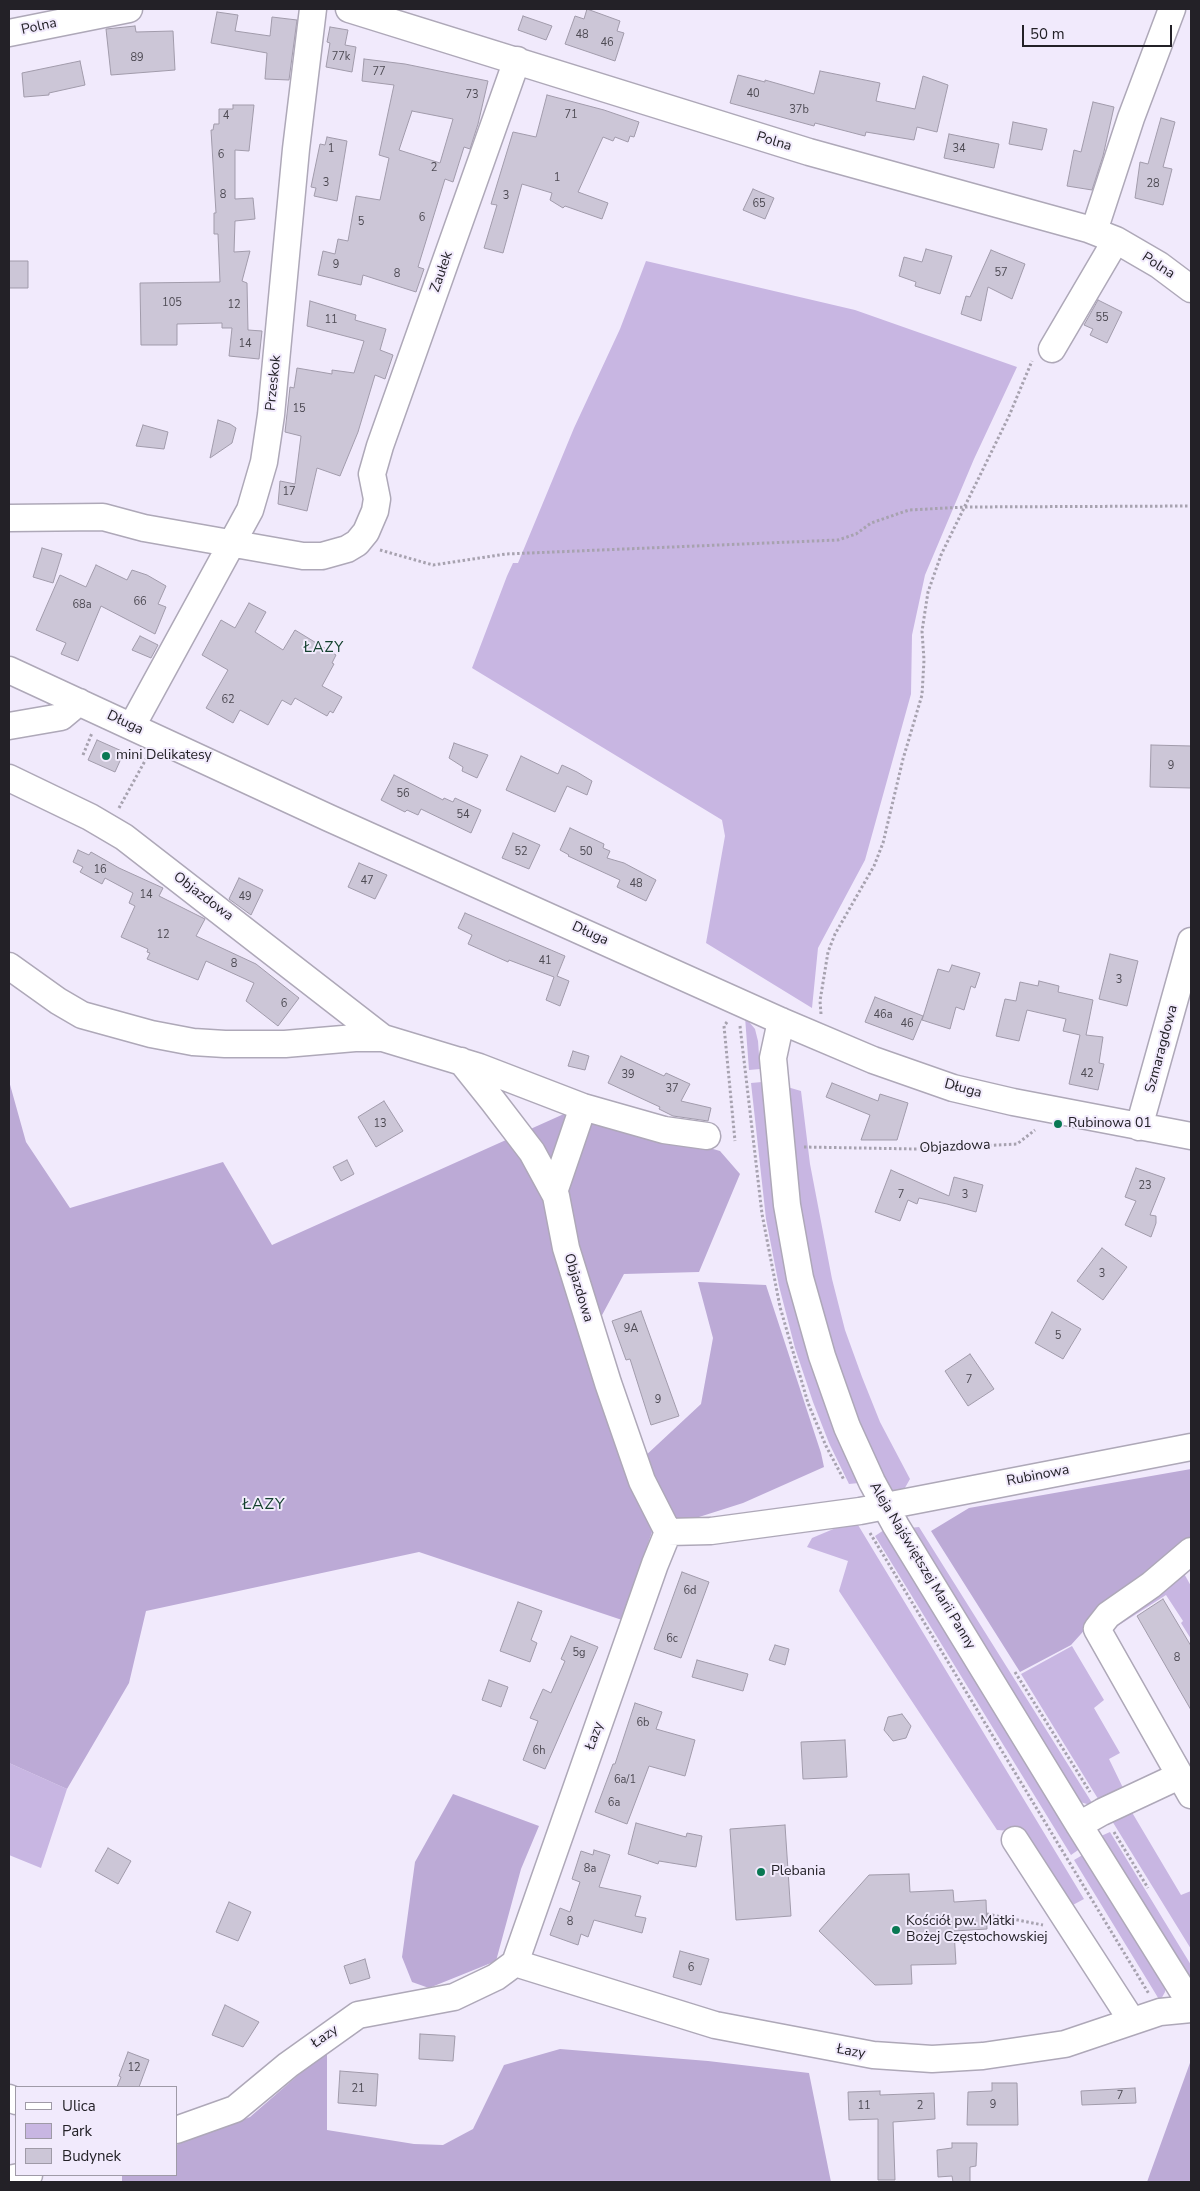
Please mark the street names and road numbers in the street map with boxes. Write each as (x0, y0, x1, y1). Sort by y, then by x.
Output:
street label: Polna (20, 15, 58, 39)
street label: Polna (754, 129, 794, 155)
street label: Zaułek (427, 249, 457, 295)
street label: Polna (1138, 249, 1178, 283)
street label: Przeskok (263, 354, 285, 412)
street label: Długa (104, 707, 146, 739)
street label: Objazdowa (170, 869, 236, 925)
street label: Długa (569, 919, 611, 949)
street label: Szmaragdowa (1142, 1003, 1182, 1095)
street label: Długa (942, 1076, 984, 1102)
street label: Objazdowa (919, 1137, 991, 1157)
street label: Objazdowa (560, 1252, 596, 1324)
street label: Rubinowa (1005, 1462, 1071, 1490)
street label: Aleja Najświętszej Marii Panny (865, 1479, 979, 1653)
street label: Łazy (582, 1720, 608, 1752)
street label: Łazy (308, 2022, 342, 2052)
street label: Łazy (835, 2041, 867, 2063)

